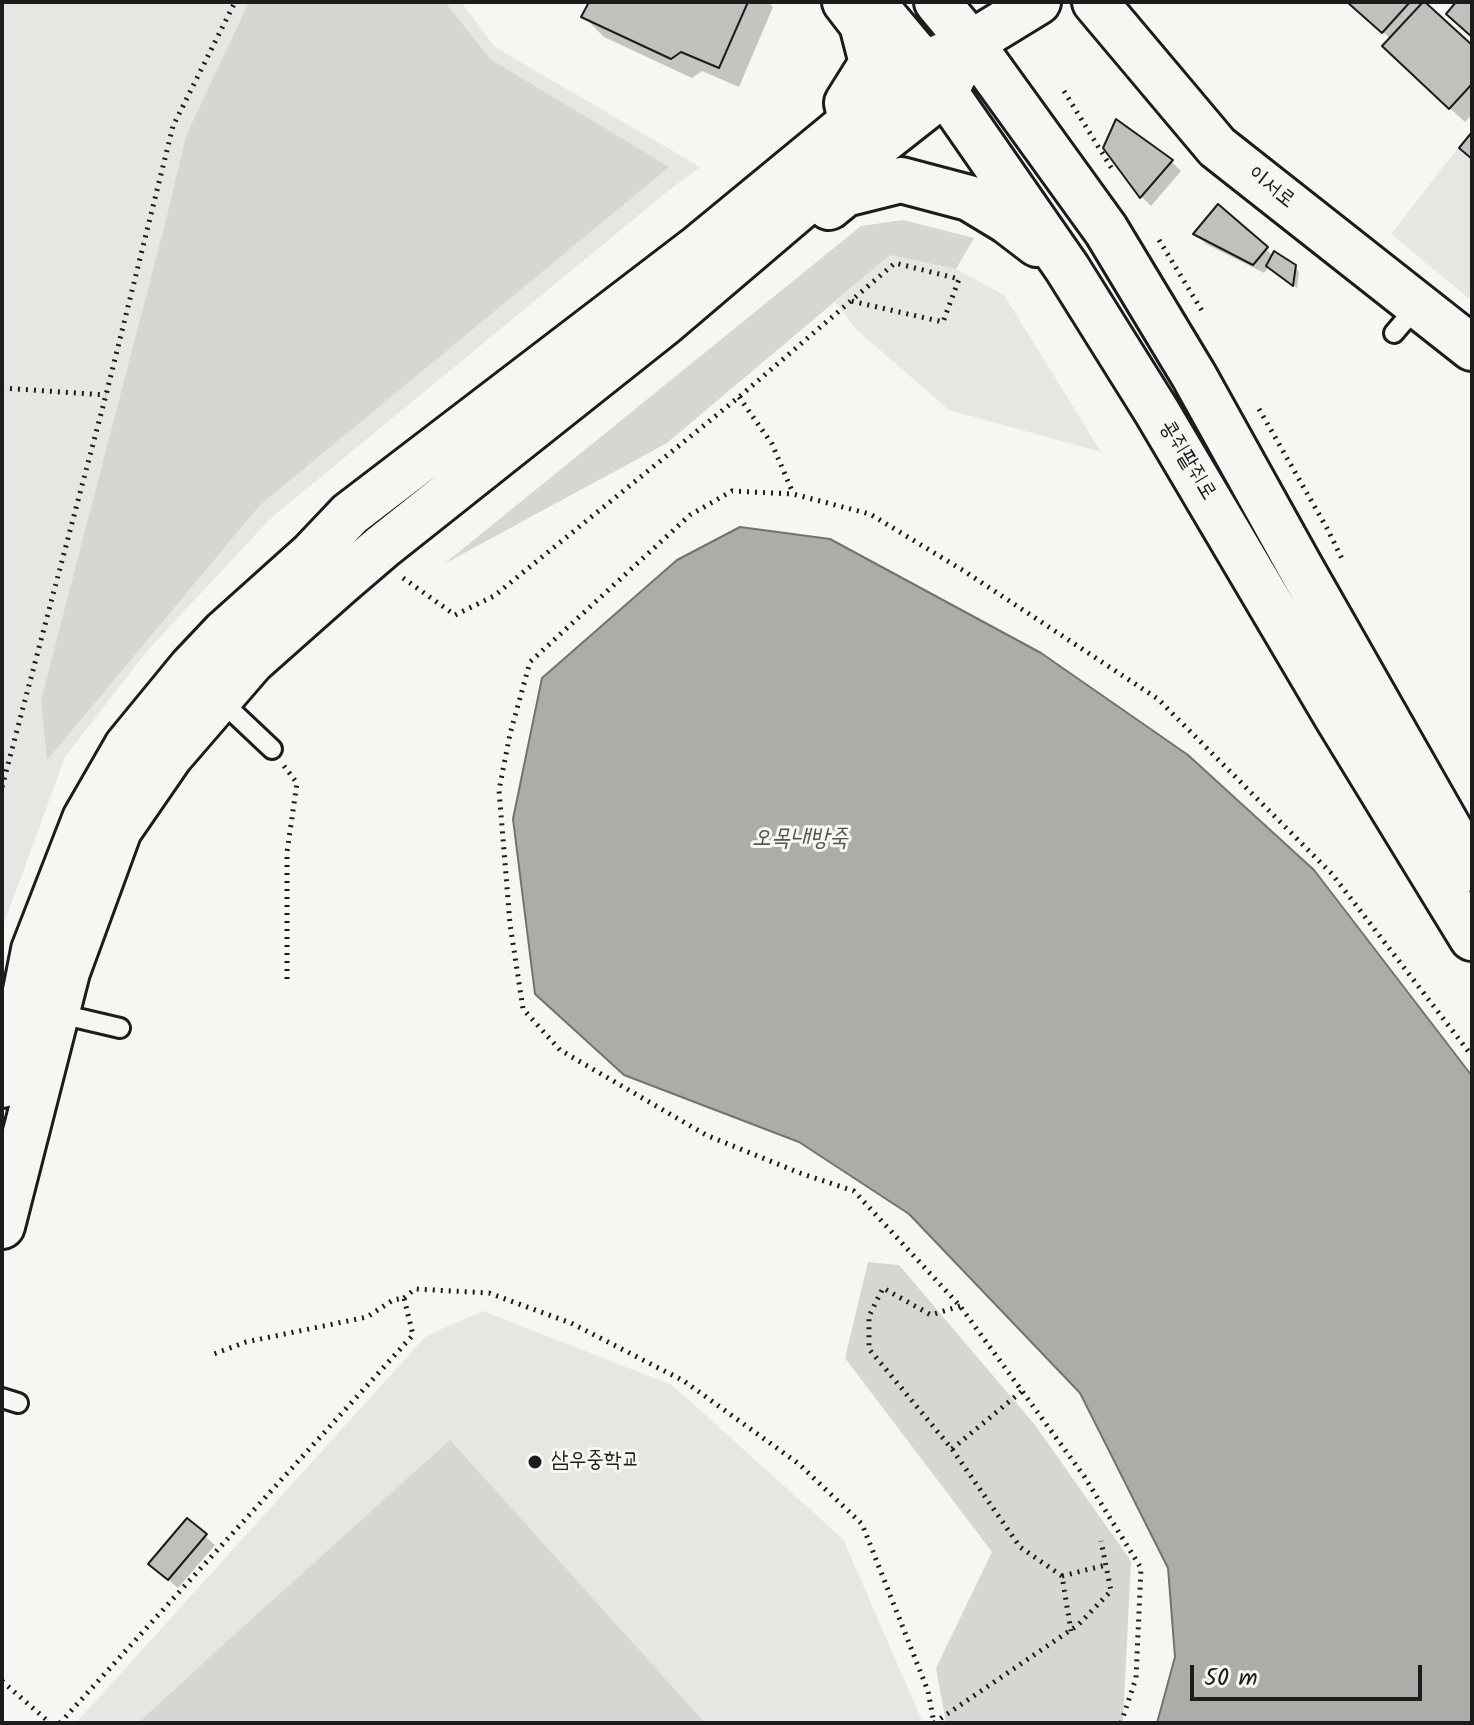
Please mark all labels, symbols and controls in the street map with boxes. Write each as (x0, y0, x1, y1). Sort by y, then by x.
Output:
street label: 이서로 (1241, 162, 1299, 216)
street label: 콩쥐팥쥐로 (1152, 416, 1220, 506)
water label: 오목내방죽 (752, 827, 848, 855)
place label: 삼우중학교 (551, 1449, 640, 1475)
marker: 삼우중학교 (526, 1453, 544, 1471)
scale bar (1194, 1649, 1426, 1699)
text: 50 m (1204, 1659, 1258, 1698)

